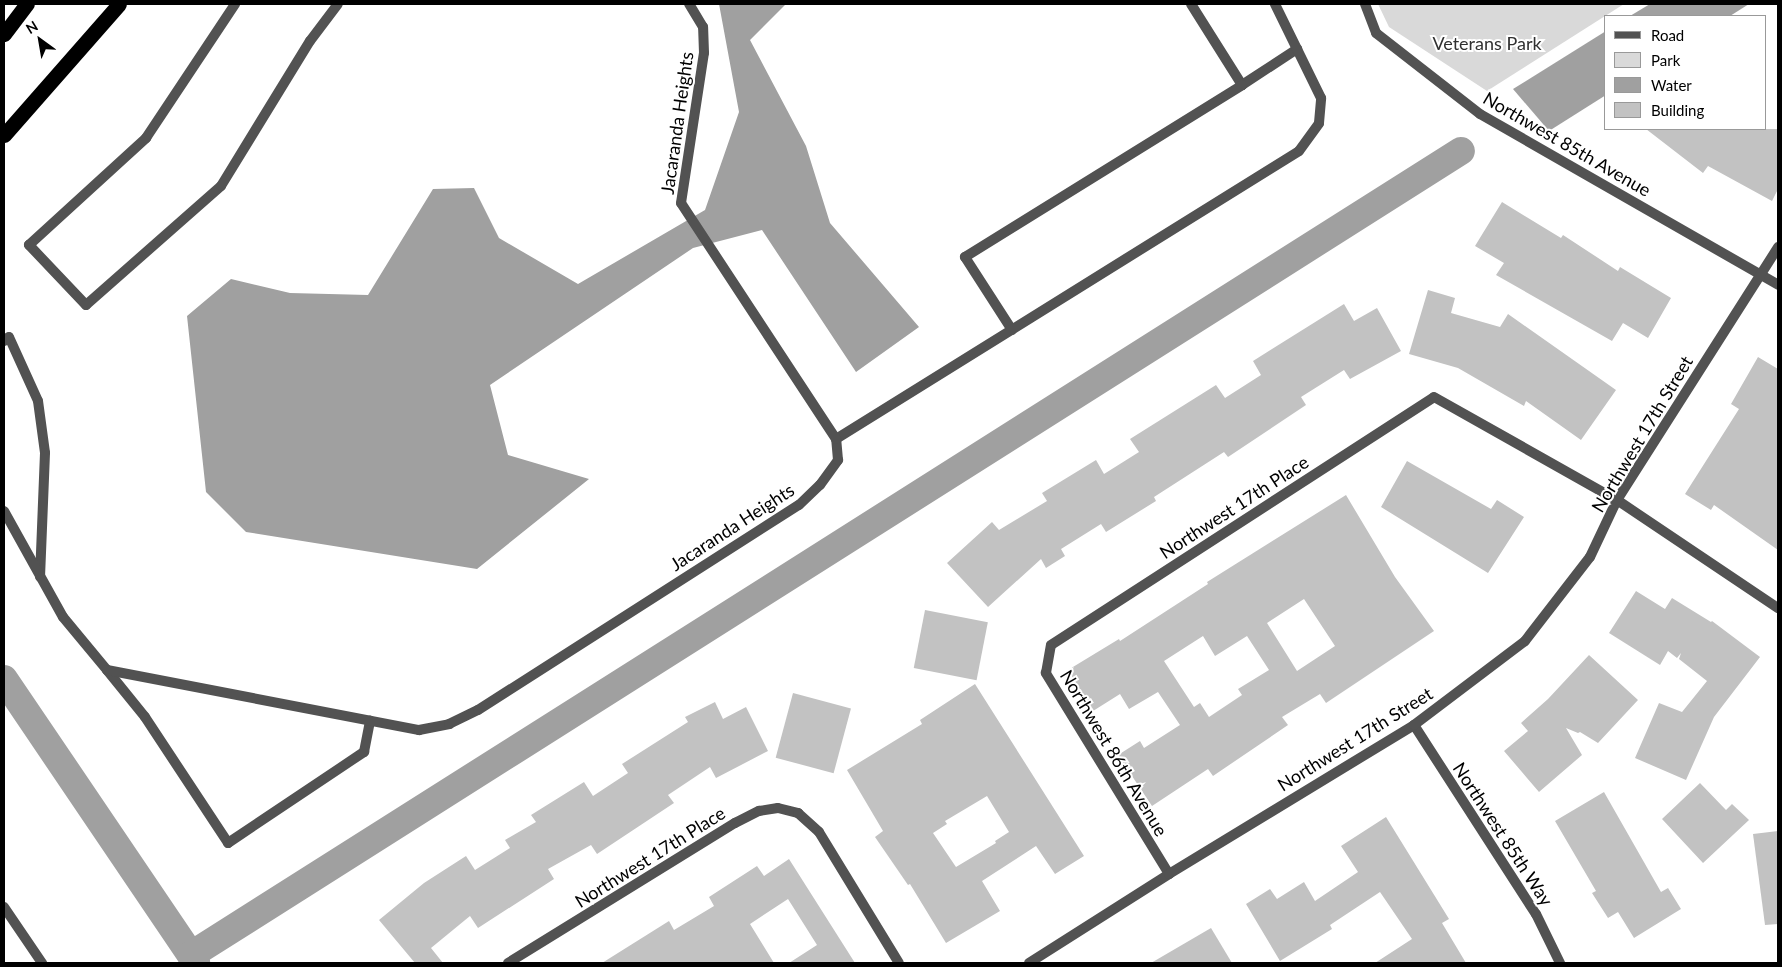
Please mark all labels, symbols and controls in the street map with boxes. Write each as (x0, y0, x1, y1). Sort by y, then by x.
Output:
north arrow (15, 15, 65, 65)
legend (1604, 15, 1767, 130)
text: N (23, 17, 41, 37)
text: Road (1651, 26, 1684, 44)
park label: Veterans Park (1432, 32, 1542, 54)
street label: Jacaranda Heights (656, 50, 698, 196)
text: Park (1651, 51, 1680, 69)
text: Water (1651, 76, 1692, 94)
street label: Northwest 85th Avenue (1479, 87, 1655, 201)
text: Building (1651, 101, 1704, 119)
street label: Northwest 17th Street (1587, 352, 1697, 516)
street label: Northwest 17th Place (1156, 451, 1312, 563)
street label: Jacaranda Heights (666, 479, 798, 575)
street label: Northwest 86th Avenue (1056, 666, 1172, 840)
street label: Northwest 17th Street (1274, 683, 1436, 795)
street label: Northwest 85th Way (1449, 758, 1557, 910)
street label: Northwest 17th Place (571, 802, 729, 912)

